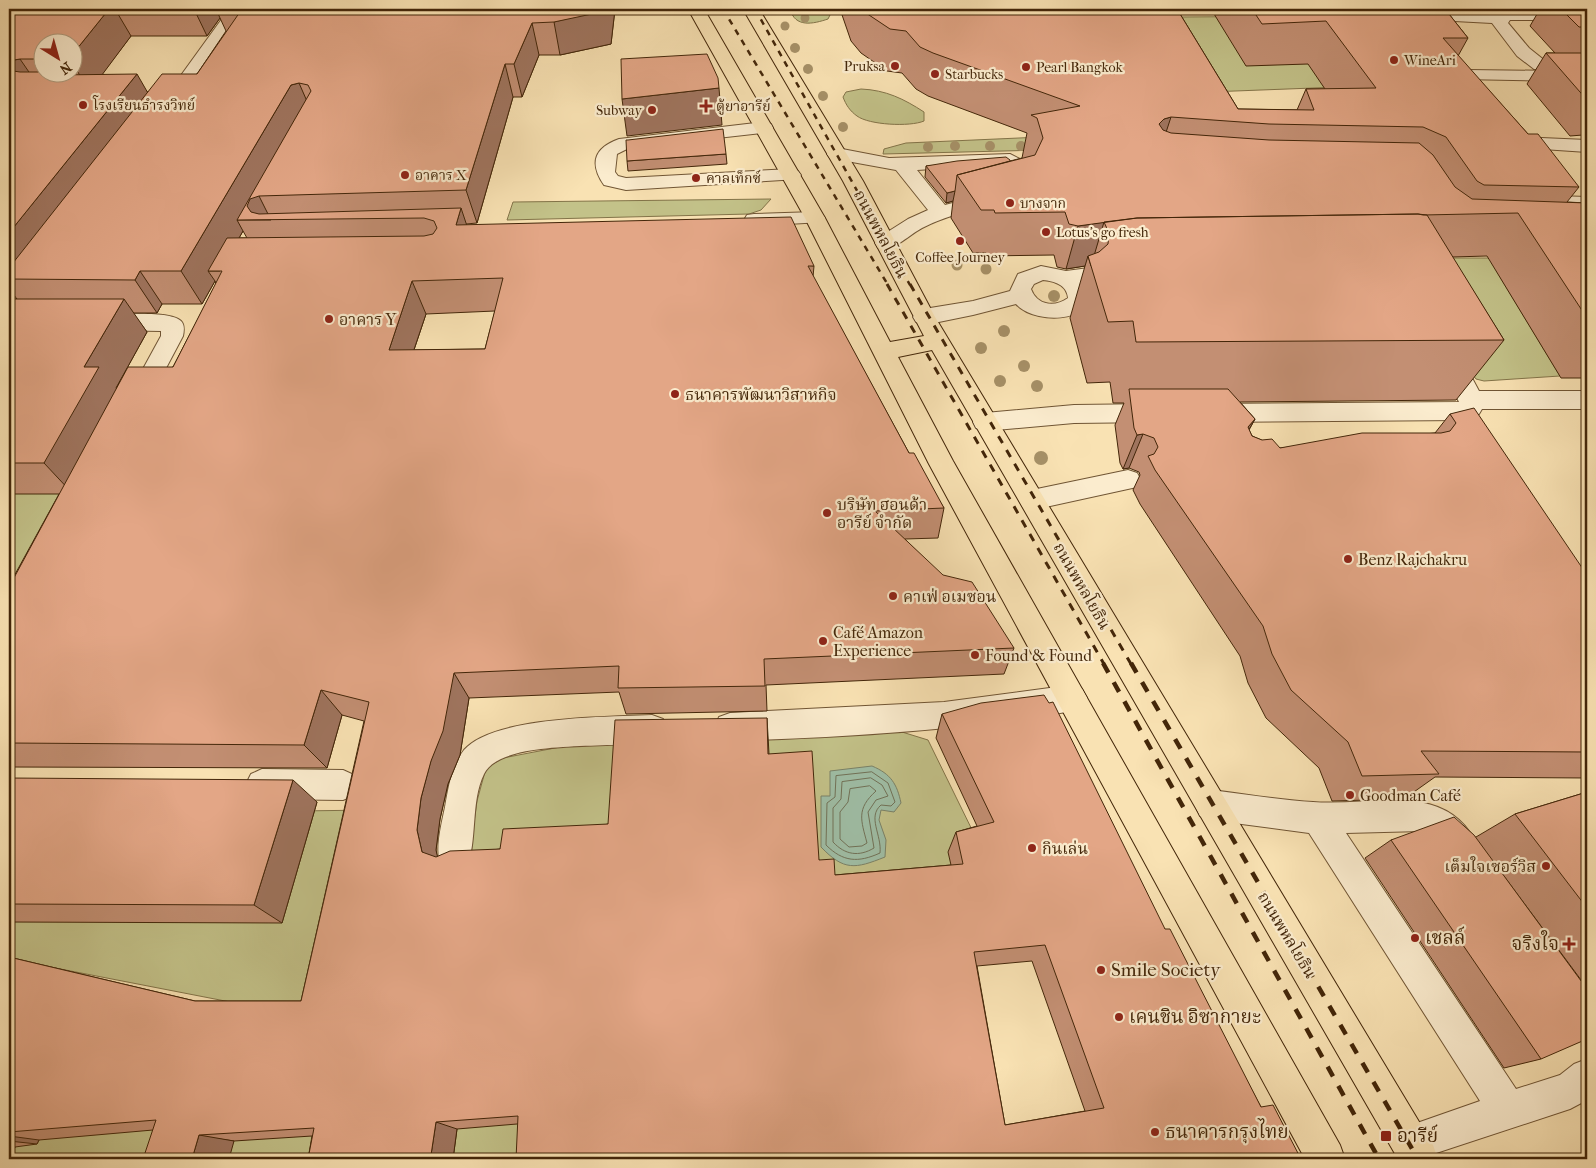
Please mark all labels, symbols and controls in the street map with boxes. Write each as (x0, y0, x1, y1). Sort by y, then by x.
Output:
north arrow (32, 32, 82, 82)
place label: WineAri (1403, 52, 1456, 69)
marker: WineAri (1388, 54, 1400, 66)
text: N (56, 58, 75, 78)
place label: Pruksa (844, 58, 886, 75)
place label: Pearl Bangkok (1036, 59, 1123, 76)
marker: Pruksa (889, 60, 901, 72)
marker: Pearl Bangkok (1020, 61, 1032, 73)
place label: Starbucks (945, 66, 1003, 83)
marker: Starbucks (929, 68, 941, 80)
place label: โรงเรียนธำรงวิทย์ (92, 95, 195, 114)
place label: ตู้ยาอารีย์ (716, 97, 771, 115)
marker: โรงเรียนธำรงวิทย์ (77, 99, 89, 111)
marker: ตู้ยาอารีย์ (700, 100, 712, 112)
place label: Subway (596, 102, 643, 119)
marker: Subway (646, 104, 658, 116)
place label: อาคาร X (415, 167, 467, 184)
marker: อาคาร X (399, 169, 411, 181)
place label: คาลเท็กซ์ (706, 169, 761, 187)
marker: คาลเท็กซ์ (690, 172, 702, 184)
street label: ถนนพหลโยธิน (850, 186, 913, 281)
place label: บางจาก (1020, 195, 1066, 212)
marker: บางจาก (1004, 197, 1016, 209)
place label: Lotus's go fresh (1056, 224, 1149, 241)
marker: Lotus's go fresh (1040, 226, 1052, 238)
marker: Coffee Journey (954, 235, 966, 247)
place label: Coffee Journey (915, 249, 1005, 266)
place label: อาคาร Y (339, 310, 398, 329)
marker: อาคาร Y (323, 313, 335, 325)
place label: ธนาคารพัฒนาวิสาหกิจ (685, 385, 837, 404)
marker: ธนาคารพัฒนาวิสาหกิจ (669, 388, 681, 400)
place label: บริษัท ฮอนด้า อารีย์ จำกัด (837, 495, 927, 532)
marker: บริษัท ฮอนด้า อารีย์ จำกัด (821, 507, 833, 519)
street label: ถนนพหลโยธิน (1049, 539, 1115, 633)
place label: Benz Rajchakru (1358, 550, 1467, 569)
marker: Benz Rajchakru (1342, 553, 1354, 565)
place label: คาเฟ่ อเมซอน (903, 587, 996, 606)
marker: คาเฟ่ อเมซอน (887, 590, 899, 602)
place label: Café Amazon Experience (833, 623, 924, 660)
marker: Café Amazon Experience (817, 635, 829, 647)
place label: Found & Found (985, 646, 1092, 665)
marker: Found & Found (969, 649, 981, 661)
place label: Goodman Café (1360, 786, 1461, 805)
marker: Goodman Café (1344, 789, 1356, 801)
place label: กินเล่น (1042, 839, 1088, 858)
marker: กินเล่น (1026, 842, 1038, 854)
place label: เต็มใจเซอร์วิส (1444, 856, 1536, 876)
marker: เต็มใจเซอร์วิส (1540, 860, 1552, 872)
street label: ถนนพหลโยธิน (1254, 888, 1321, 982)
place label: เชลล์ (1425, 926, 1465, 949)
place label: จริงใจ (1512, 930, 1559, 955)
marker: เชลล์ (1409, 932, 1421, 944)
marker: จริงใจ (1563, 938, 1575, 950)
place label: Smile Society (1111, 959, 1221, 981)
marker: Smile Society (1095, 964, 1107, 976)
place label: เคนชิน อิซากายะ (1129, 1006, 1261, 1028)
marker: เคนชิน อิซากายะ (1113, 1011, 1125, 1023)
place label: ธนาคารกรุงไทย (1165, 1118, 1289, 1144)
place label: อารีย์ (1397, 1124, 1438, 1147)
marker: ธนาคารกรุงไทย (1149, 1126, 1161, 1138)
marker: อารีย์ (1379, 1129, 1393, 1143)

